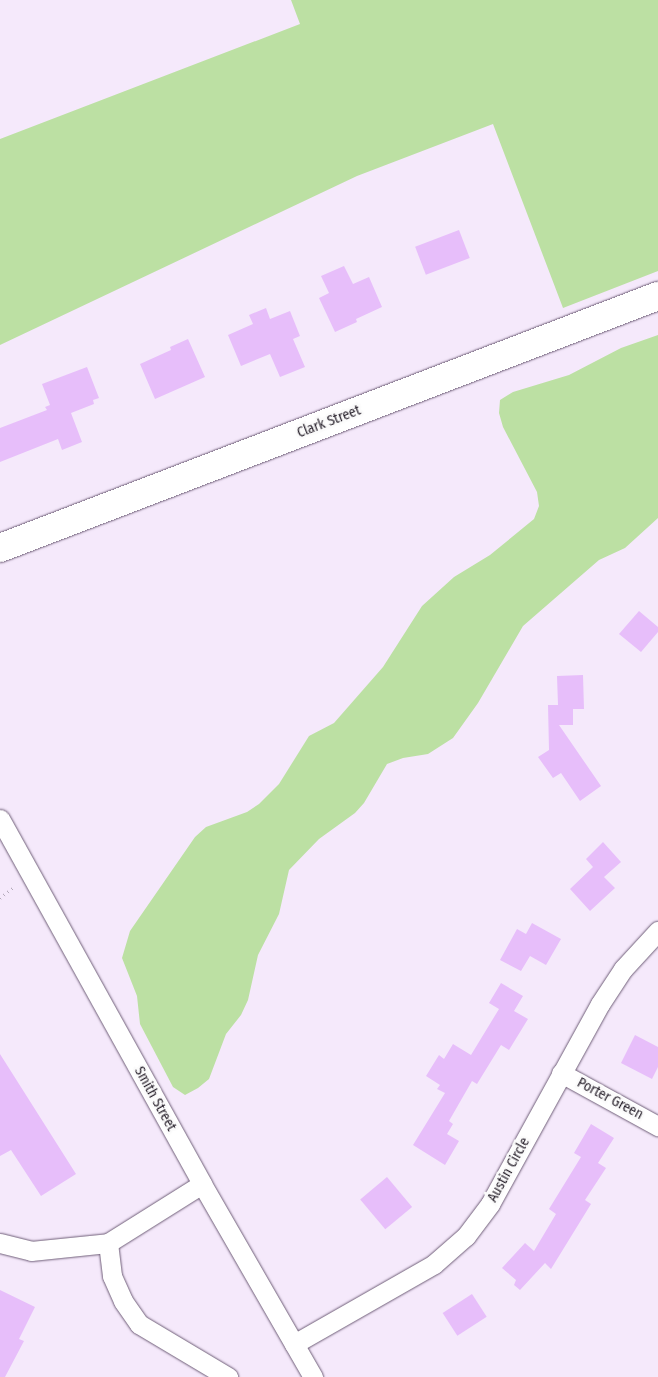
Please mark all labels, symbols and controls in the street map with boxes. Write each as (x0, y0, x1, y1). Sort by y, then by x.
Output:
street label: Clark Street (295, 402, 363, 442)
street label: Smith Street (130, 1064, 180, 1134)
street label: Porter Green (574, 1075, 646, 1123)
street label: Austin Circle (484, 1135, 534, 1205)

